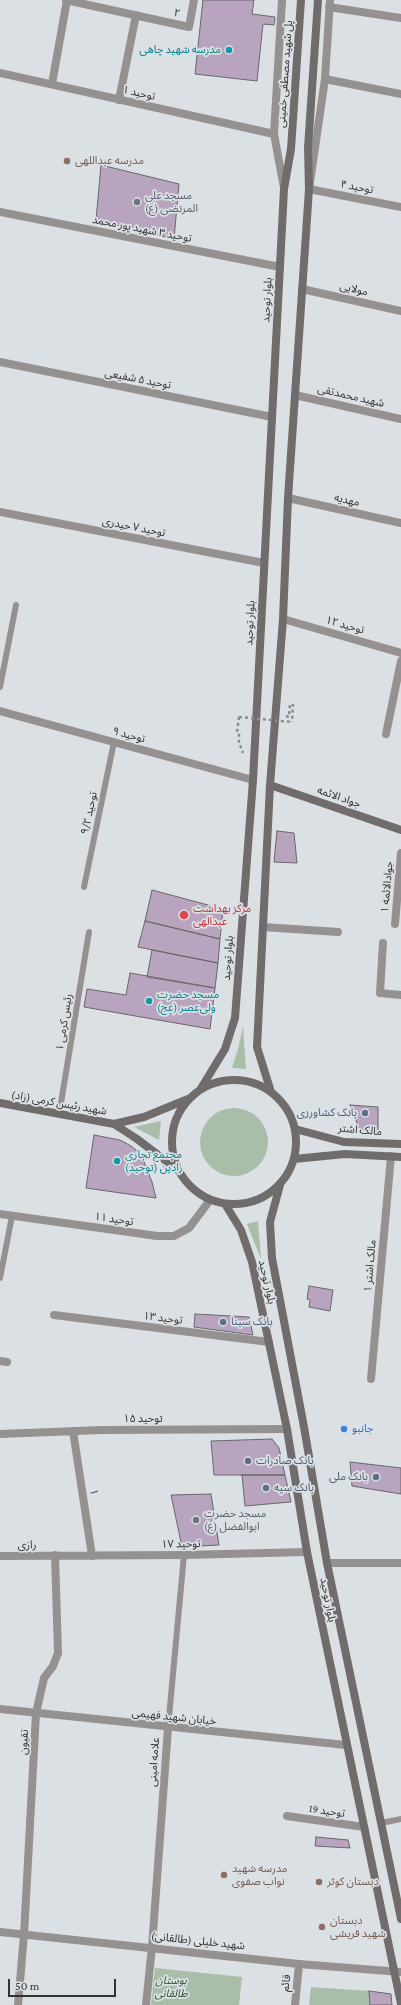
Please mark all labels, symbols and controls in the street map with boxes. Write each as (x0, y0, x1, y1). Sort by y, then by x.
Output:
street label: ۲ (173, 6, 181, 20)
street label: پل شهید مصطفی خمینی (275, 20, 295, 128)
place label: مدرسه شهید چاهی (139, 43, 221, 57)
marker: مدرسه شهید چاهی (224, 45, 234, 55)
street label: توحید ۱ (121, 83, 157, 103)
place label: مدرسه عبداللهی (75, 154, 144, 168)
marker: مدرسه عبداللهی (62, 156, 72, 166)
street label: توحید ۴ (339, 177, 375, 197)
place label: مسجد علی المرتضی (ع) (145, 189, 198, 215)
marker: مسجد علی المرتضی (ع) (132, 197, 142, 207)
street label: توحید ۳ شهيد پور محمد (91, 213, 193, 245)
street label: بلوار توحید (259, 277, 275, 323)
street label: مولایی (339, 279, 369, 299)
street label: توحید ۵ شفیعی (104, 366, 172, 392)
street label: شهید محمدتقی (316, 382, 386, 410)
street label: مهدیه (333, 491, 361, 509)
street label: توحید ۷ حیدری (101, 514, 167, 540)
street label: بلوار توحید (242, 600, 258, 646)
street label: توحید ۱۲ (324, 613, 366, 637)
street label: توحید ۹ (111, 724, 147, 746)
street label: جواد الائمه (315, 783, 363, 811)
street label: توحید ۹/۲ (78, 790, 100, 836)
street label: جوادالائمه ۱ (378, 861, 396, 913)
place label: مرکز بهداشت عبدالهی (193, 902, 251, 928)
marker: مرکز بهداشت عبدالهی (178, 909, 190, 921)
street label: بلوار توحید (220, 935, 236, 981)
place label: مسجد حضرت ولی‌عصر (عج) (157, 988, 219, 1014)
street label: رئیس کرمی ۱ (53, 993, 75, 1051)
marker: مسجد حضرت ولی‌عصر (عج) (144, 996, 154, 1006)
street label: شهید رئیس کرمی (زاد) (10, 1088, 108, 1118)
place label: بانک کشاورزی (297, 1106, 357, 1120)
marker: بانک کشاورزی (360, 1108, 370, 1118)
street label: مالک اشتر (337, 1121, 383, 1139)
place label: مجتمع تجاری رادین (توحید) (125, 1148, 183, 1174)
marker: مجتمع تجاری رادین (توحید) (112, 1156, 122, 1166)
street label: توحید ۱۱ (93, 1210, 135, 1228)
street label: مالک اشتر ۱ (361, 1239, 379, 1293)
street label: بلوار توحید (255, 1259, 279, 1305)
street label: توحید ۱۳ (143, 1309, 183, 1327)
place label: بانک سینا (231, 1315, 273, 1329)
marker: بانک سینا (218, 1317, 228, 1327)
street label: توحید ۱۵ (123, 1412, 163, 1426)
place label: جانبو (352, 1422, 374, 1436)
marker: جانبو (339, 1424, 349, 1434)
place label: بانک صادرات (256, 1454, 314, 1468)
marker: بانک صادرات (243, 1456, 253, 1466)
place label: بانک ملی (329, 1470, 368, 1484)
marker: بانک ملی (371, 1472, 381, 1482)
place label: بانک سپه (274, 1481, 314, 1495)
marker: بانک سپه (261, 1483, 271, 1493)
street label: ۱ (87, 1488, 101, 1496)
place label: مسجد حضرت ابوالفضل (ع) (204, 1507, 266, 1533)
marker: مسجد حضرت ابوالفضل (ع) (191, 1515, 201, 1525)
street label: توحید ۱۷ (161, 1537, 201, 1551)
street label: رازی (17, 1538, 37, 1552)
street label: بلوار توحید (317, 1577, 339, 1623)
street label: خیابان شهید فهیمی (131, 1706, 217, 1728)
street label: تقیون (17, 1729, 31, 1755)
street label: علامه امینی (146, 1737, 162, 1787)
street label: توحید 19 (308, 1802, 346, 1820)
place label: مدرسه شهید نواب صفوی (232, 1862, 288, 1888)
marker: مدرسه شهید نواب صفوی (219, 1870, 229, 1880)
place label: دبستان کوثر (327, 1875, 379, 1889)
marker: دبستان کوثر (314, 1877, 324, 1887)
place label: دبستان شهید قریشی (330, 1914, 386, 1940)
marker: دبستان شهید قریشی (317, 1922, 327, 1932)
street label: شهید خلیلی (طالقانی) (150, 1929, 246, 1953)
scale bar (10, 1971, 118, 1997)
park label: بوستان طالقانی (154, 1974, 188, 2000)
street label: قائم (279, 1974, 293, 1992)
text: 50 m (15, 1979, 39, 1993)

